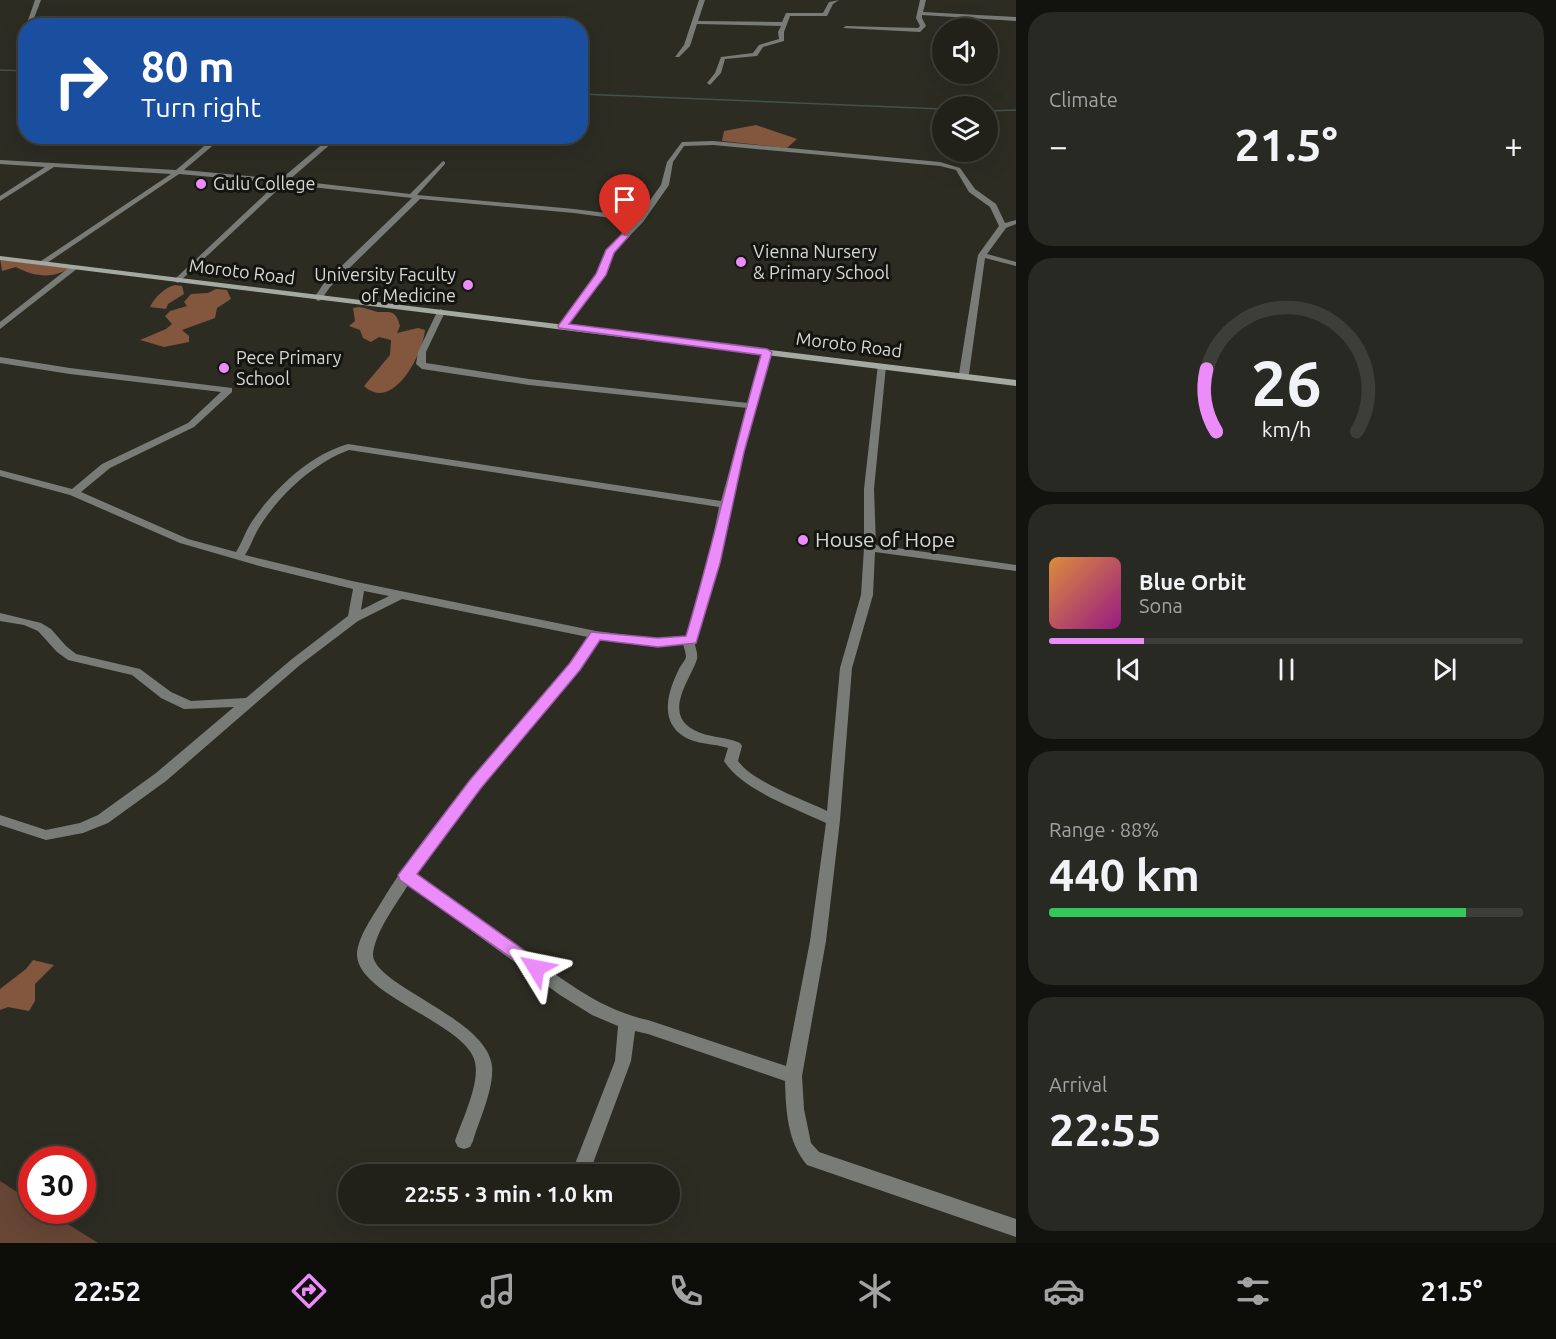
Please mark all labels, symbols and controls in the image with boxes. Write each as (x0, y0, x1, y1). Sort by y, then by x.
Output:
map controls (932, 18, 998, 162)
button: sound (932, 18, 998, 84)
icon: right (42, 42, 120, 120)
text: 80 m (141, 43, 235, 90)
text: Climate (1049, 88, 1118, 111)
text: Turn right (141, 92, 261, 122)
button: layers (932, 96, 998, 162)
text: 21.5° (1234, 119, 1338, 170)
text: − (1049, 127, 1068, 164)
text: + (1504, 127, 1523, 164)
place label: Gulu College (213, 173, 316, 193)
pin (599, 174, 650, 236)
marker: Gulu College (194, 177, 208, 191)
icon: arrive (608, 183, 641, 216)
place label: Vienna Nursery & Primary School (753, 241, 890, 282)
street label: Moroto Road (188, 255, 296, 287)
marker: Vienna Nursery & Primary School (734, 255, 748, 269)
place label: University Faculty of Medicine (314, 264, 456, 305)
marker: University Faculty of Medicine (461, 278, 475, 292)
street label: Moroto Road (795, 328, 903, 360)
place label: Pece Primary School (236, 347, 342, 388)
text: 26 (1251, 348, 1321, 418)
marker: Pece Primary School (217, 361, 231, 375)
text: km/h (1261, 418, 1311, 442)
place label: House of Hope (815, 527, 955, 551)
marker: House of Hope (796, 533, 810, 547)
text: Blue Orbit (1139, 569, 1246, 594)
text: Sona (1139, 594, 1183, 617)
icon: previous (1112, 653, 1145, 686)
icon: pause (1270, 653, 1303, 686)
icon: next (1428, 653, 1461, 686)
text: Range · 88% (1049, 818, 1159, 841)
text: 440 km (1049, 849, 1200, 900)
position arrow (504, 936, 568, 1000)
text: Arrival (1049, 1073, 1107, 1096)
text: 22:55 (1049, 1104, 1162, 1155)
speed limit sign: 30 (18, 1146, 96, 1224)
text: 22:55 · 3 min · 1.0 km (404, 1181, 614, 1206)
icon: directions (288, 1270, 330, 1312)
icon: music (477, 1270, 519, 1312)
icon: phone (665, 1270, 707, 1312)
icon: climate (854, 1270, 896, 1312)
icon: car (1043, 1270, 1085, 1312)
icon: filters (1232, 1270, 1274, 1312)
text: 22:52 (73, 1276, 141, 1306)
text: 21.5° (1421, 1276, 1483, 1306)

